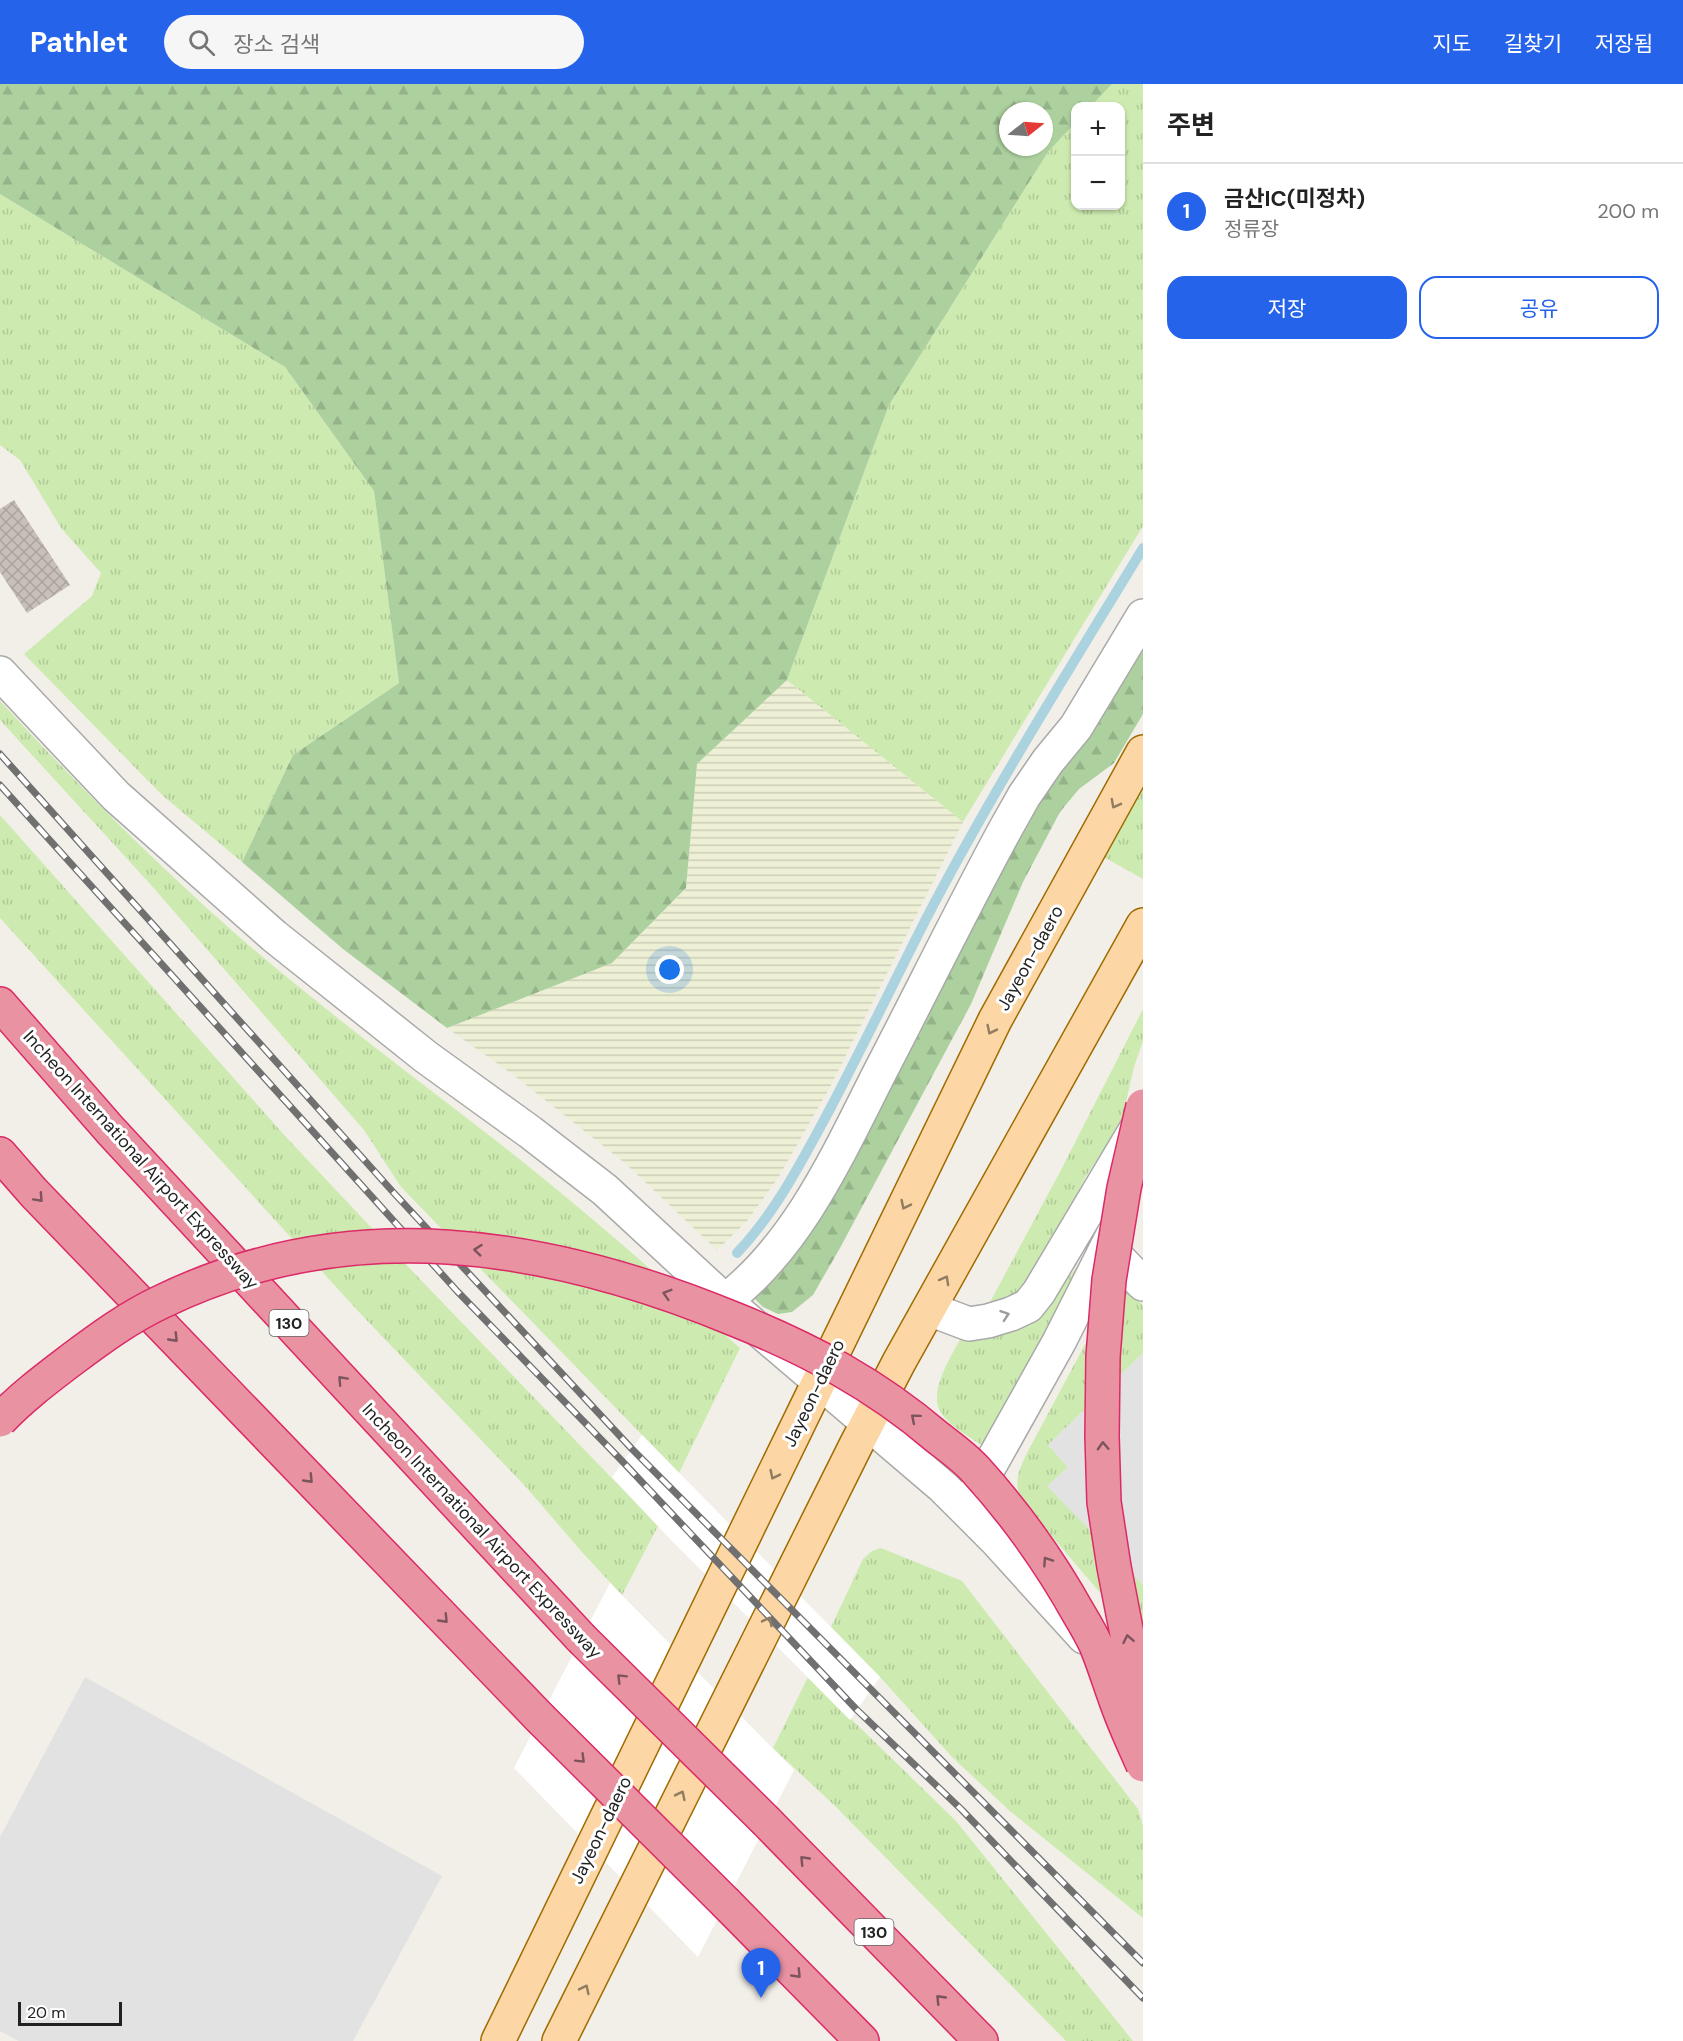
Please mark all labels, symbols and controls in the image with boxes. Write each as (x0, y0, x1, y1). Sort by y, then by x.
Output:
search box (164, 15, 584, 69)
text: Pathlet (30, 24, 128, 61)
icon: search (185, 26, 218, 59)
text: 장소 검색 (233, 30, 320, 59)
text: 지도 (1432, 30, 1471, 58)
text: 길찾기 (1504, 30, 1562, 58)
text: 저장됨 (1595, 30, 1653, 58)
north arrow (999, 102, 1053, 156)
map controls (1071, 102, 1125, 210)
button: + (1071, 102, 1125, 156)
text: 주변 (1167, 108, 1215, 142)
button: − (1071, 156, 1125, 210)
text: 금산IC(미정차) (1224, 184, 1365, 213)
text: 1 (1183, 198, 1190, 224)
text: 200 m (1597, 198, 1659, 224)
text: 정류장 (1224, 216, 1279, 242)
button: 저장 (1167, 276, 1407, 339)
button: 공유 (1419, 276, 1659, 339)
one-way arrow (1111, 797, 1122, 808)
street label: Jayeon-daero (991, 901, 1069, 1015)
your location (655, 955, 684, 984)
one-way arrow (986, 1023, 998, 1034)
street label: Incheon International Airport Expressway (18, 1025, 264, 1295)
one-way arrow (31, 1190, 42, 1201)
one-way arrow (901, 1199, 913, 1210)
one-way arrow (473, 1244, 482, 1256)
one-way arrow (938, 1276, 949, 1286)
one-way arrow (662, 1289, 673, 1301)
road number: 130 (270, 1310, 308, 1336)
one-way arrow (999, 1310, 1010, 1323)
one-way arrow (166, 1331, 177, 1342)
street label: Jayeon-daero (778, 1335, 850, 1451)
one-way arrow (338, 1376, 349, 1387)
street label: Incheon International Airport Expressway (357, 1398, 607, 1664)
one-way arrow (911, 1414, 922, 1425)
one-way arrow (1096, 1442, 1109, 1451)
one-way arrow (770, 1468, 782, 1479)
one-way arrow (302, 1472, 313, 1482)
one-way arrow (1043, 1556, 1054, 1567)
one-way arrow (437, 1612, 448, 1623)
one-way arrow (761, 1616, 772, 1627)
one-way arrow (1122, 1635, 1135, 1645)
one-way arrow (617, 1674, 628, 1685)
one-way arrow (574, 1752, 585, 1763)
street label: Jayeon-daero (565, 1772, 637, 1888)
one-way arrow (674, 1791, 685, 1802)
one-way arrow (800, 1856, 811, 1866)
road number: 130 (854, 1919, 894, 1945)
pin: 1 (742, 1948, 780, 1998)
one-way arrow (789, 1967, 800, 1978)
one-way arrow (577, 1984, 589, 1995)
one-way arrow (937, 1996, 948, 2007)
scale bar (18, 1999, 122, 2026)
text: 20 m (27, 2002, 66, 2023)

